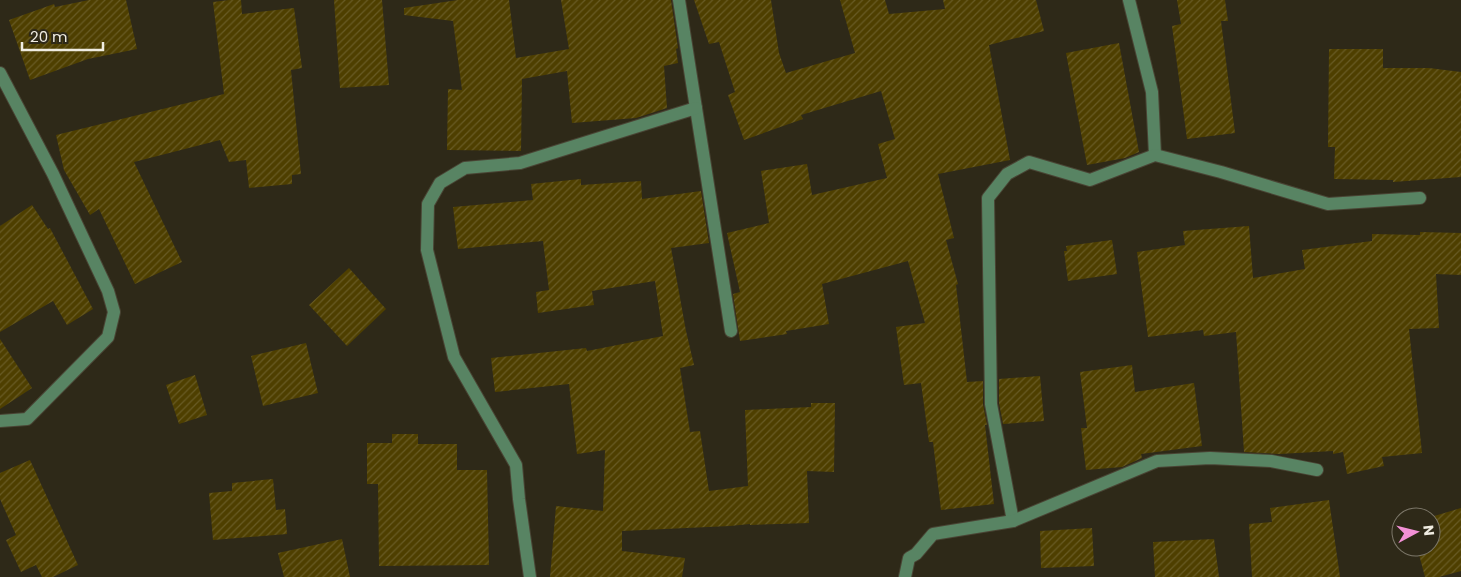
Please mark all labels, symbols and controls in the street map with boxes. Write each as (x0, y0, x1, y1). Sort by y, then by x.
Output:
scale bar (22, 20, 104, 52)
text: 20 m (30, 26, 68, 47)
north arrow (1391, 507, 1441, 557)
text: N (1418, 524, 1439, 537)

